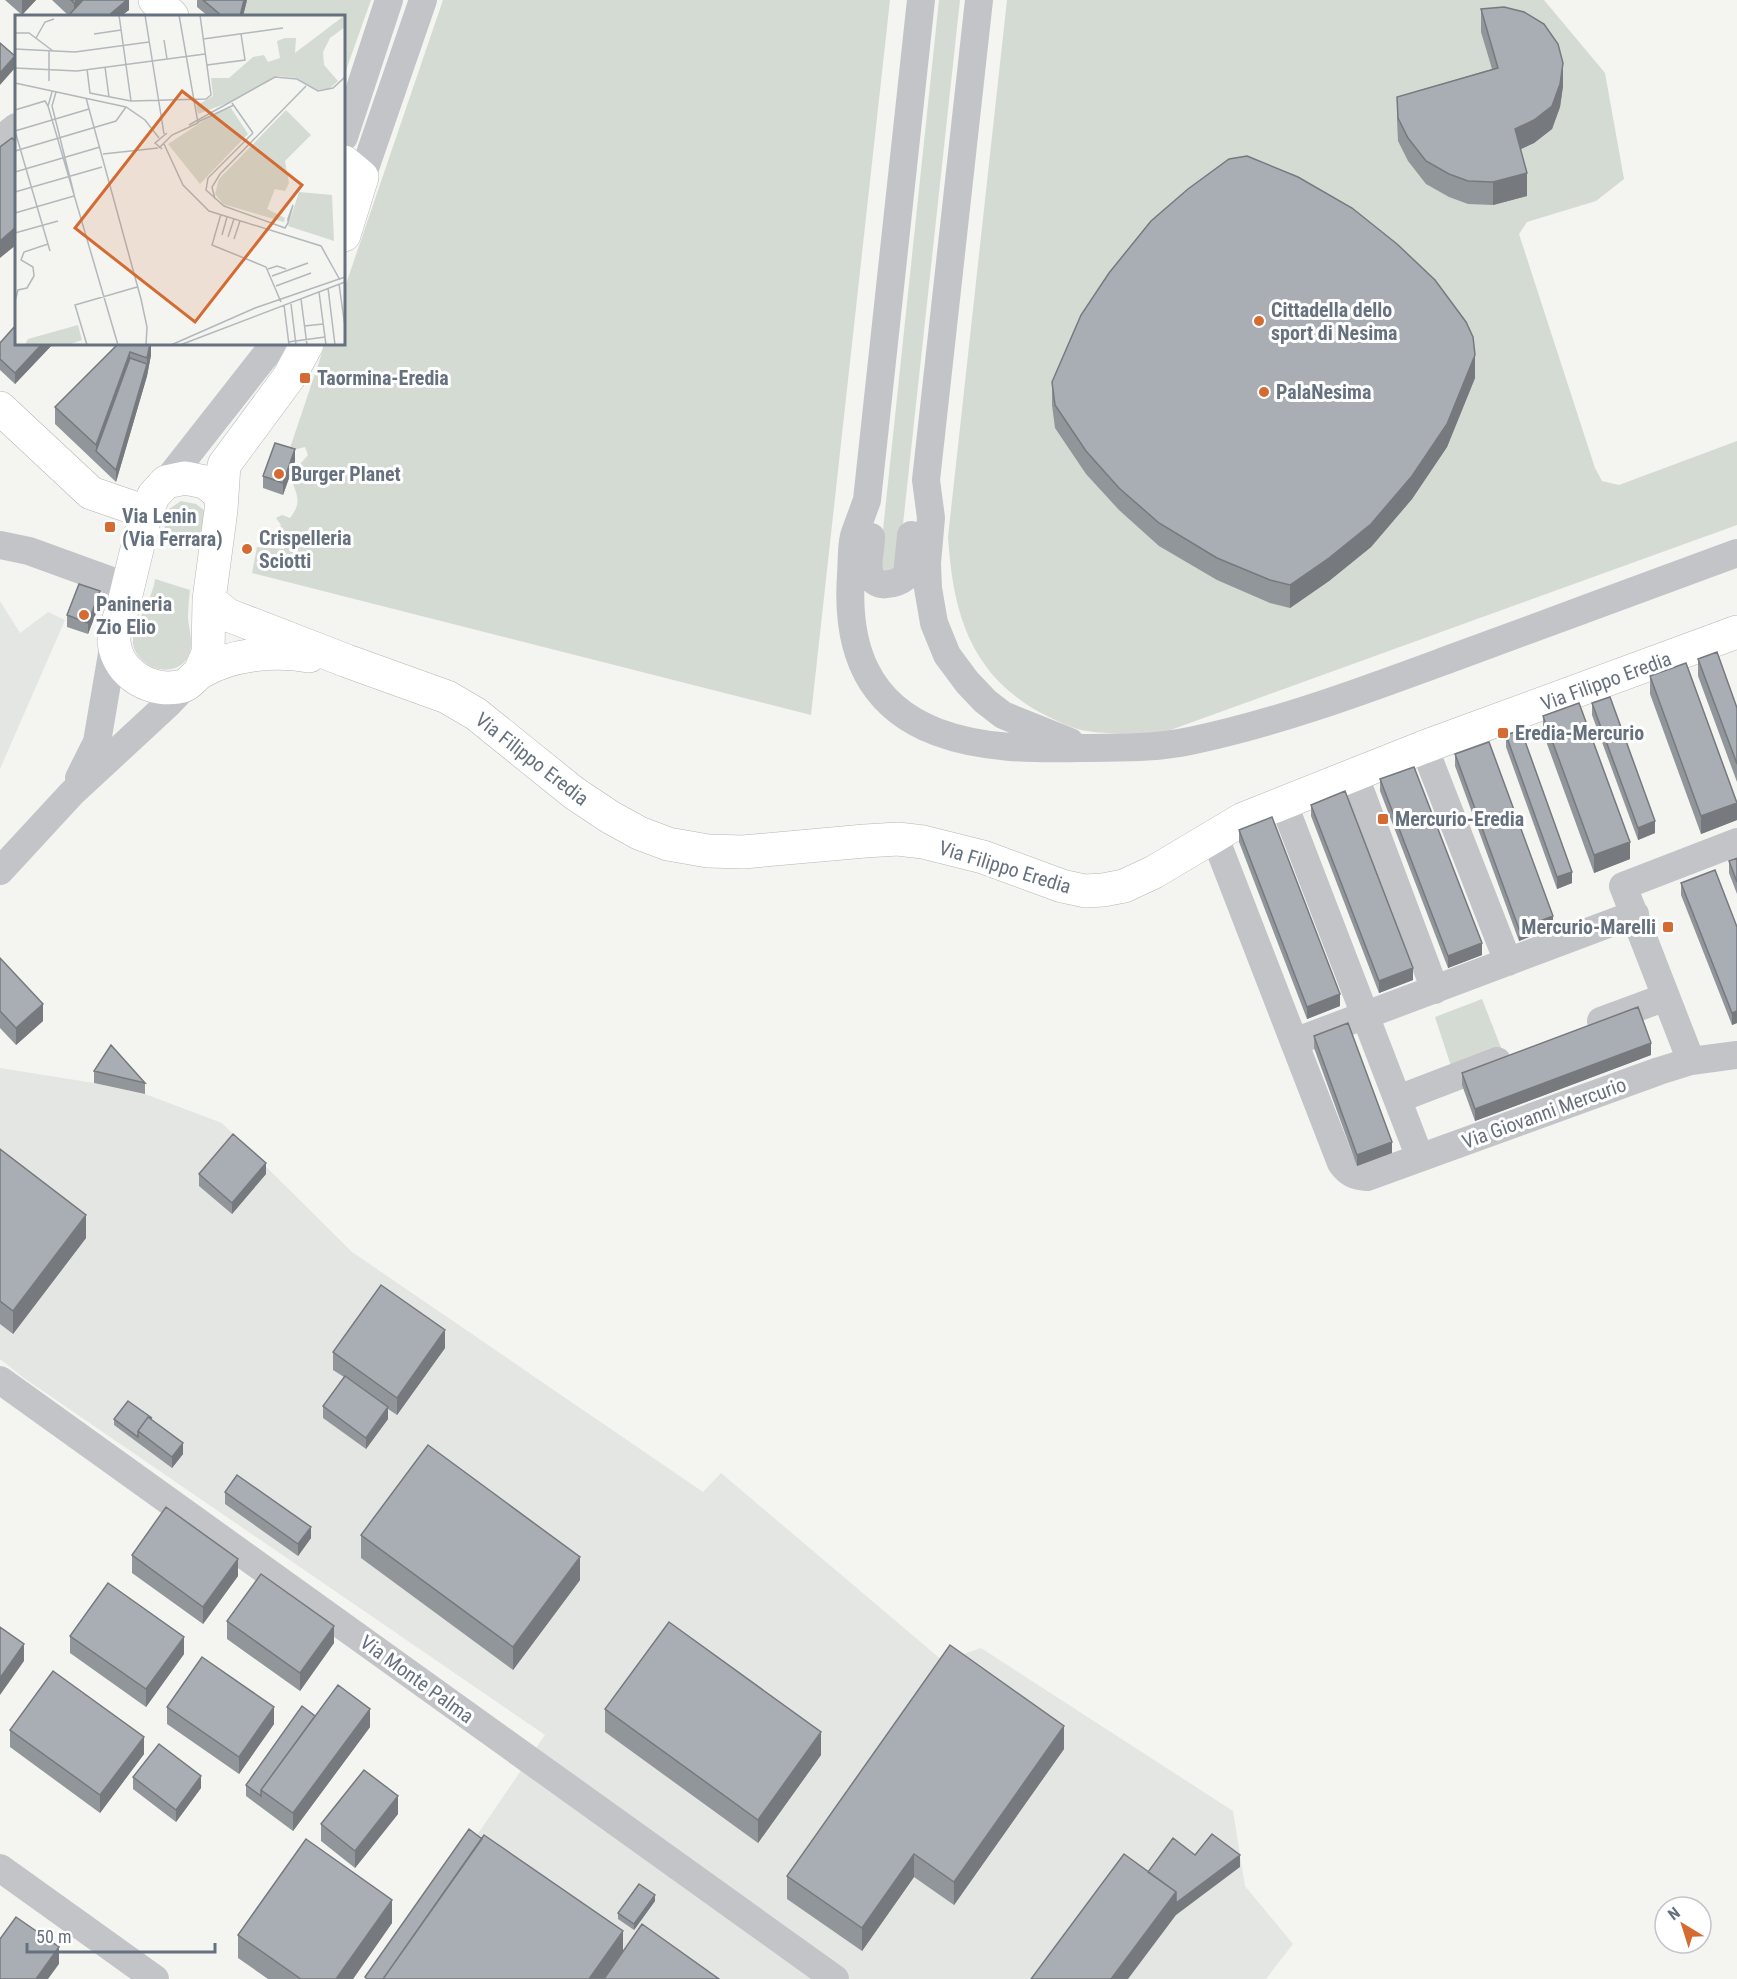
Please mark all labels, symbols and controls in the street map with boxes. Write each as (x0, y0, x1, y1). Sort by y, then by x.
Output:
inset map (15, 15, 345, 345)
place label: Cittadella dello sport di Nesima (1271, 298, 1398, 345)
marker: Cittadella dello sport di Nesima (1252, 314, 1266, 328)
place label: Taormina-Eredia (317, 366, 449, 390)
marker: Taormina-Eredia (298, 371, 312, 385)
place label: PalaNesima (1276, 380, 1371, 404)
marker: PalaNesima (1257, 385, 1271, 399)
place label: Burger Planet (291, 462, 401, 486)
marker: Burger Planet (272, 467, 286, 481)
place label: Via Lenin (Via Ferrara) (122, 504, 223, 551)
marker: Via Lenin (Via Ferrara) (103, 520, 117, 534)
place label: Crispelleria Sciotti (259, 526, 351, 573)
marker: Crispelleria Sciotti (240, 542, 254, 556)
place label: Panineria Zio Elio (96, 592, 172, 639)
marker: Panineria Zio Elio (77, 608, 91, 622)
street label: Via Filippo Eredia (1538, 646, 1674, 716)
street label: Via Filippo Eredia (471, 707, 593, 811)
place label: Eredia-Mercurio (1515, 721, 1644, 745)
marker: Eredia-Mercurio (1496, 726, 1510, 740)
place label: Mercurio-Eredia (1395, 807, 1524, 831)
marker: Mercurio-Eredia (1376, 812, 1390, 826)
street label: Via Filippo Eredia (936, 835, 1074, 899)
place label: Mercurio-Marelli (1521, 915, 1656, 939)
marker: Mercurio-Marelli (1661, 920, 1675, 934)
street label: Via Giovanni Mercurio (1459, 1072, 1629, 1154)
street label: Via Monte Palma (356, 1630, 478, 1728)
north arrow (1653, 1895, 1713, 1955)
text: N (1664, 1903, 1684, 1924)
scale bar (27, 1916, 214, 1954)
text: 50 m (36, 1926, 71, 1947)

